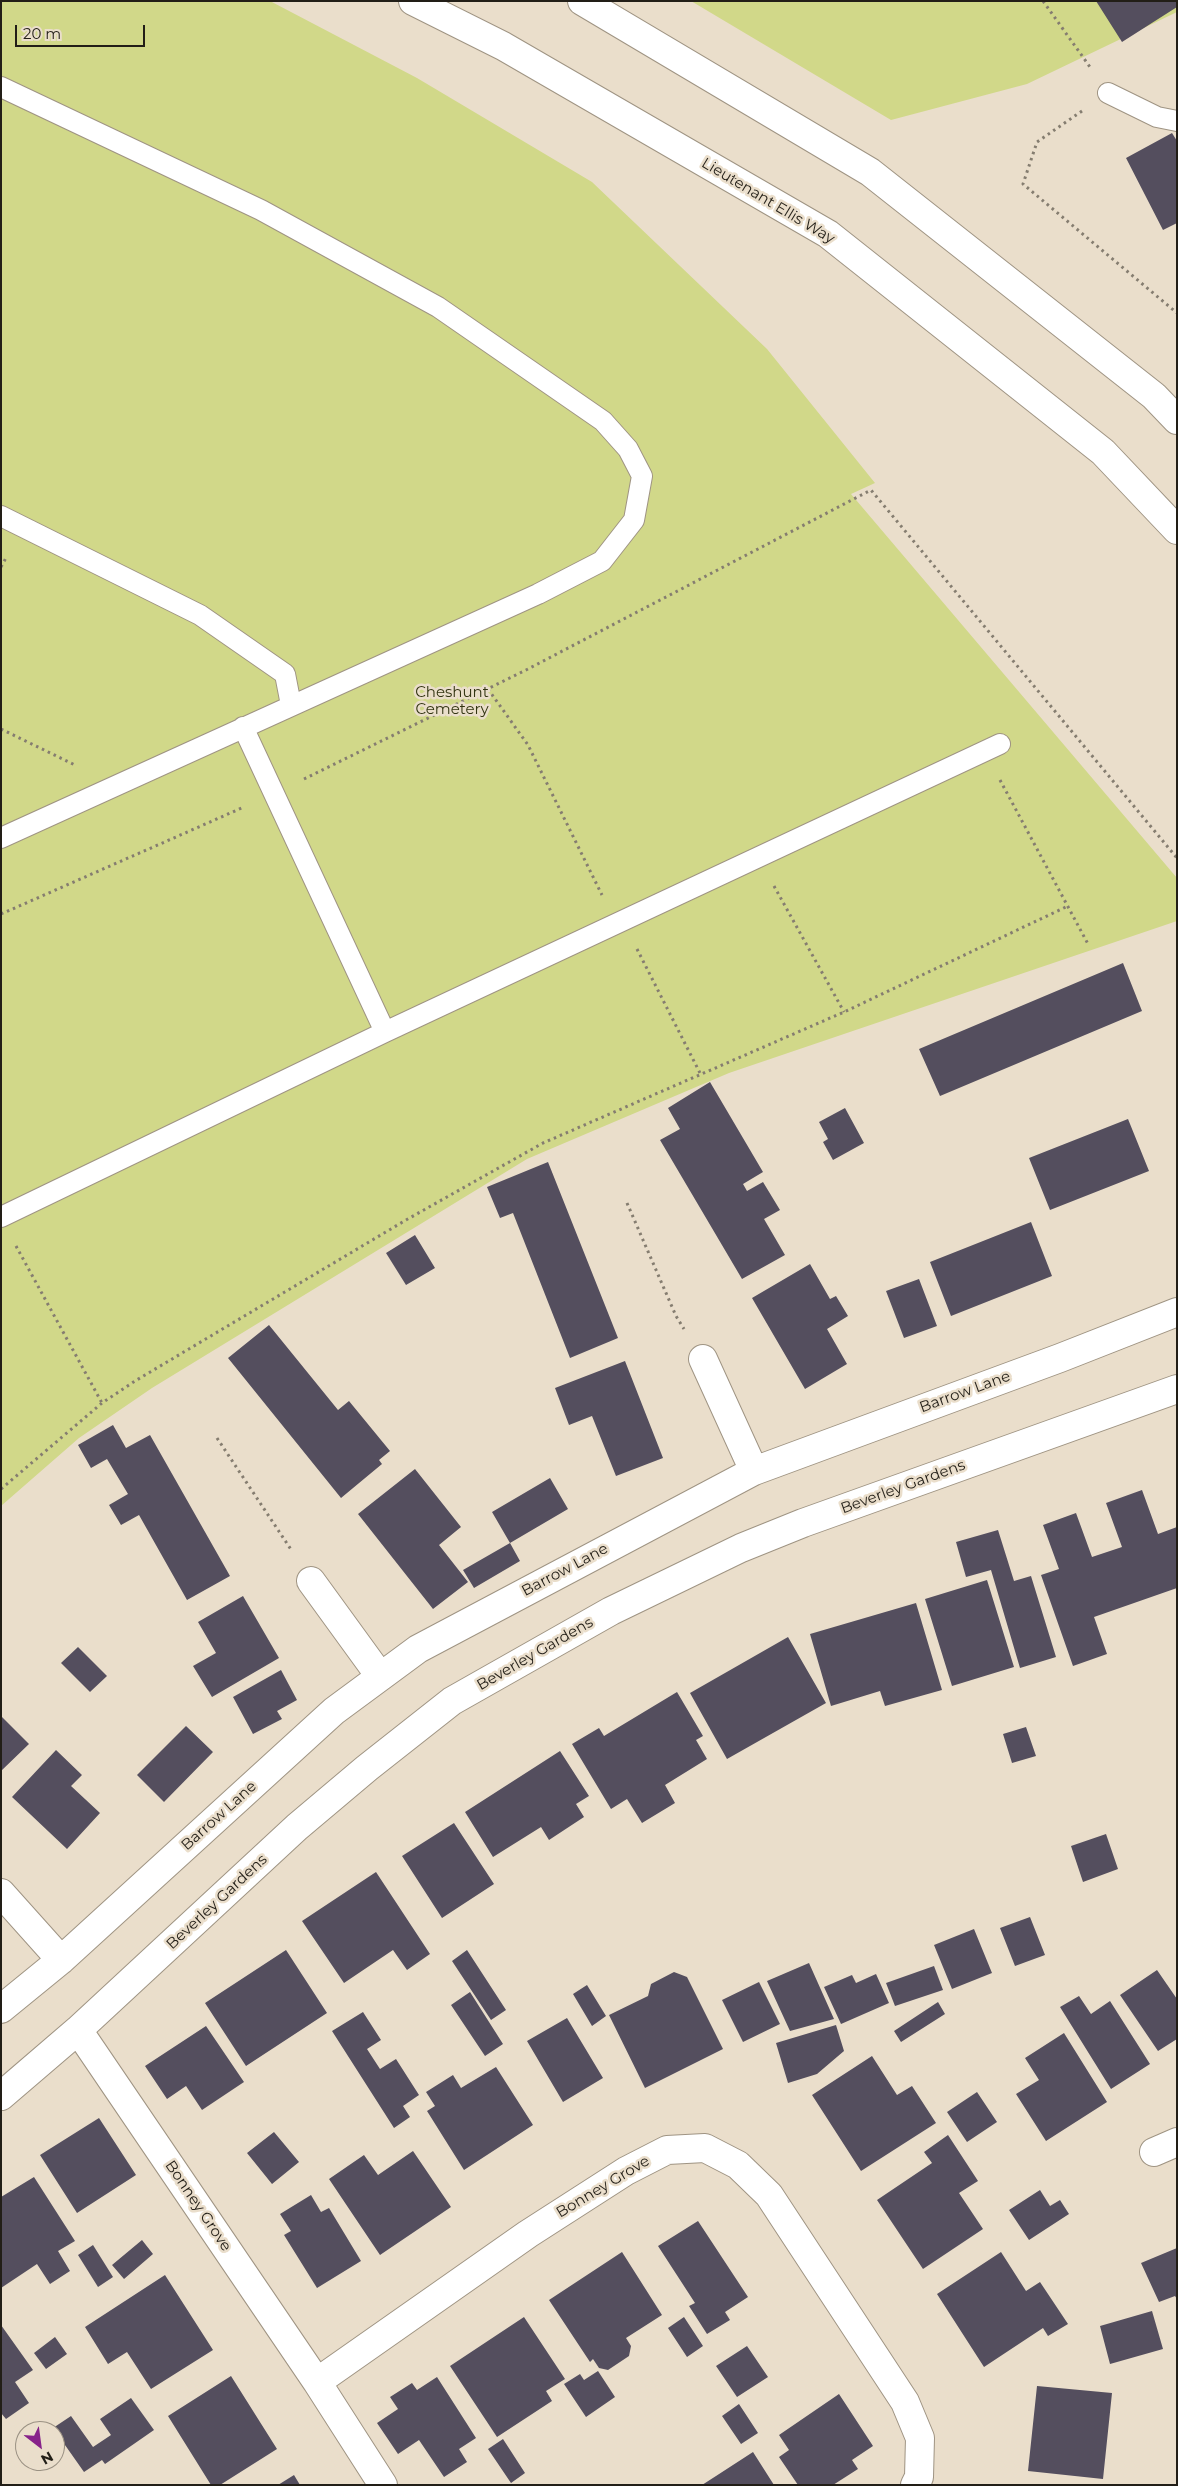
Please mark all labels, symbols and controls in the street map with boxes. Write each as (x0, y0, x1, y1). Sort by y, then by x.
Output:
scale bar (18, 15, 148, 47)
text: 20 m (23, 24, 61, 43)
street label: Lieutenant Ellis Way (698, 154, 838, 248)
park label: Cheshunt Cemetery (415, 684, 489, 719)
street label: Barrow Lane (917, 1367, 1013, 1417)
street label: Beverley Gardens (838, 1456, 968, 1518)
street label: Barrow Lane (519, 1540, 611, 1600)
street label: Beverley Gardens (474, 1613, 596, 1695)
street label: Barrow Lane (178, 1778, 260, 1854)
street label: Beverley Gardens (163, 1851, 271, 1953)
street label: Bonney Grove (553, 2152, 653, 2222)
street label: Bonney Grove (161, 2157, 235, 2255)
north arrow (15, 2421, 65, 2471)
text: N (38, 2448, 56, 2469)

